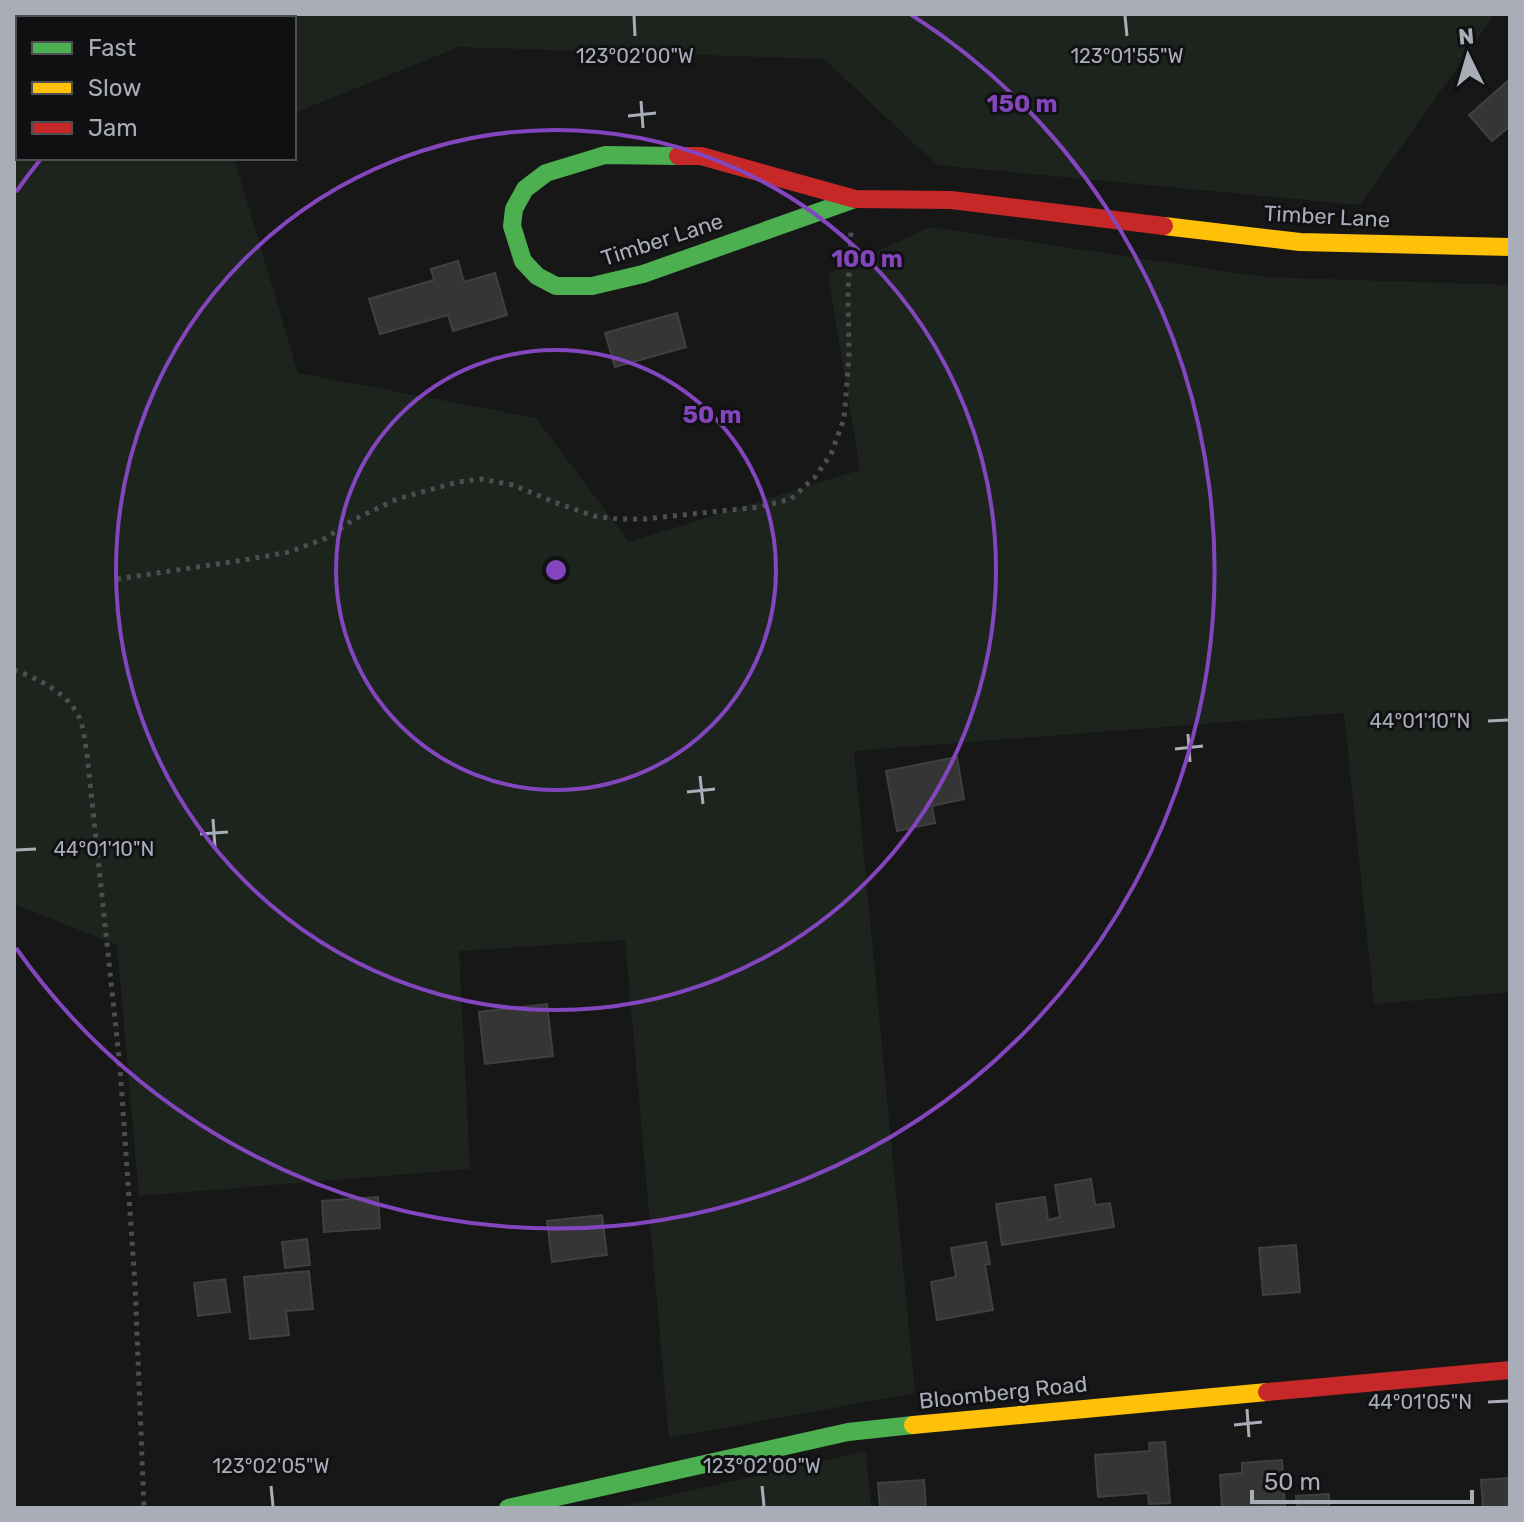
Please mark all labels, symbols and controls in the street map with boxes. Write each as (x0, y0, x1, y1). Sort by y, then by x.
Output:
legend (16, 16, 296, 160)
north arrow (1428, 16, 1508, 96)
text: N (1457, 22, 1475, 51)
text: Fast (88, 34, 136, 62)
text: 123°02'00"W (576, 44, 694, 68)
text: 123°01'55"W (1071, 44, 1183, 68)
text: Slow (88, 74, 141, 102)
text: 150 m (987, 90, 1057, 118)
text: Jam (88, 114, 138, 142)
street label: Timber Lane (1263, 200, 1391, 233)
street label: Timber Lane (598, 207, 726, 272)
text: 100 m (831, 245, 903, 273)
text: 50 m (683, 401, 741, 429)
centre of rings (542, 556, 570, 584)
text: 44°01'10"N (1370, 709, 1470, 733)
text: 44°01'10"N (54, 837, 154, 861)
street label: Bloomberg Road (918, 1370, 1089, 1415)
text: 44°01'05"N (1368, 1390, 1472, 1414)
text: 123°02'05"W (213, 1454, 329, 1478)
text: 123°02'00"W (703, 1454, 821, 1478)
scale bar (1252, 1454, 1472, 1504)
text: 50 m (1264, 1468, 1321, 1496)

